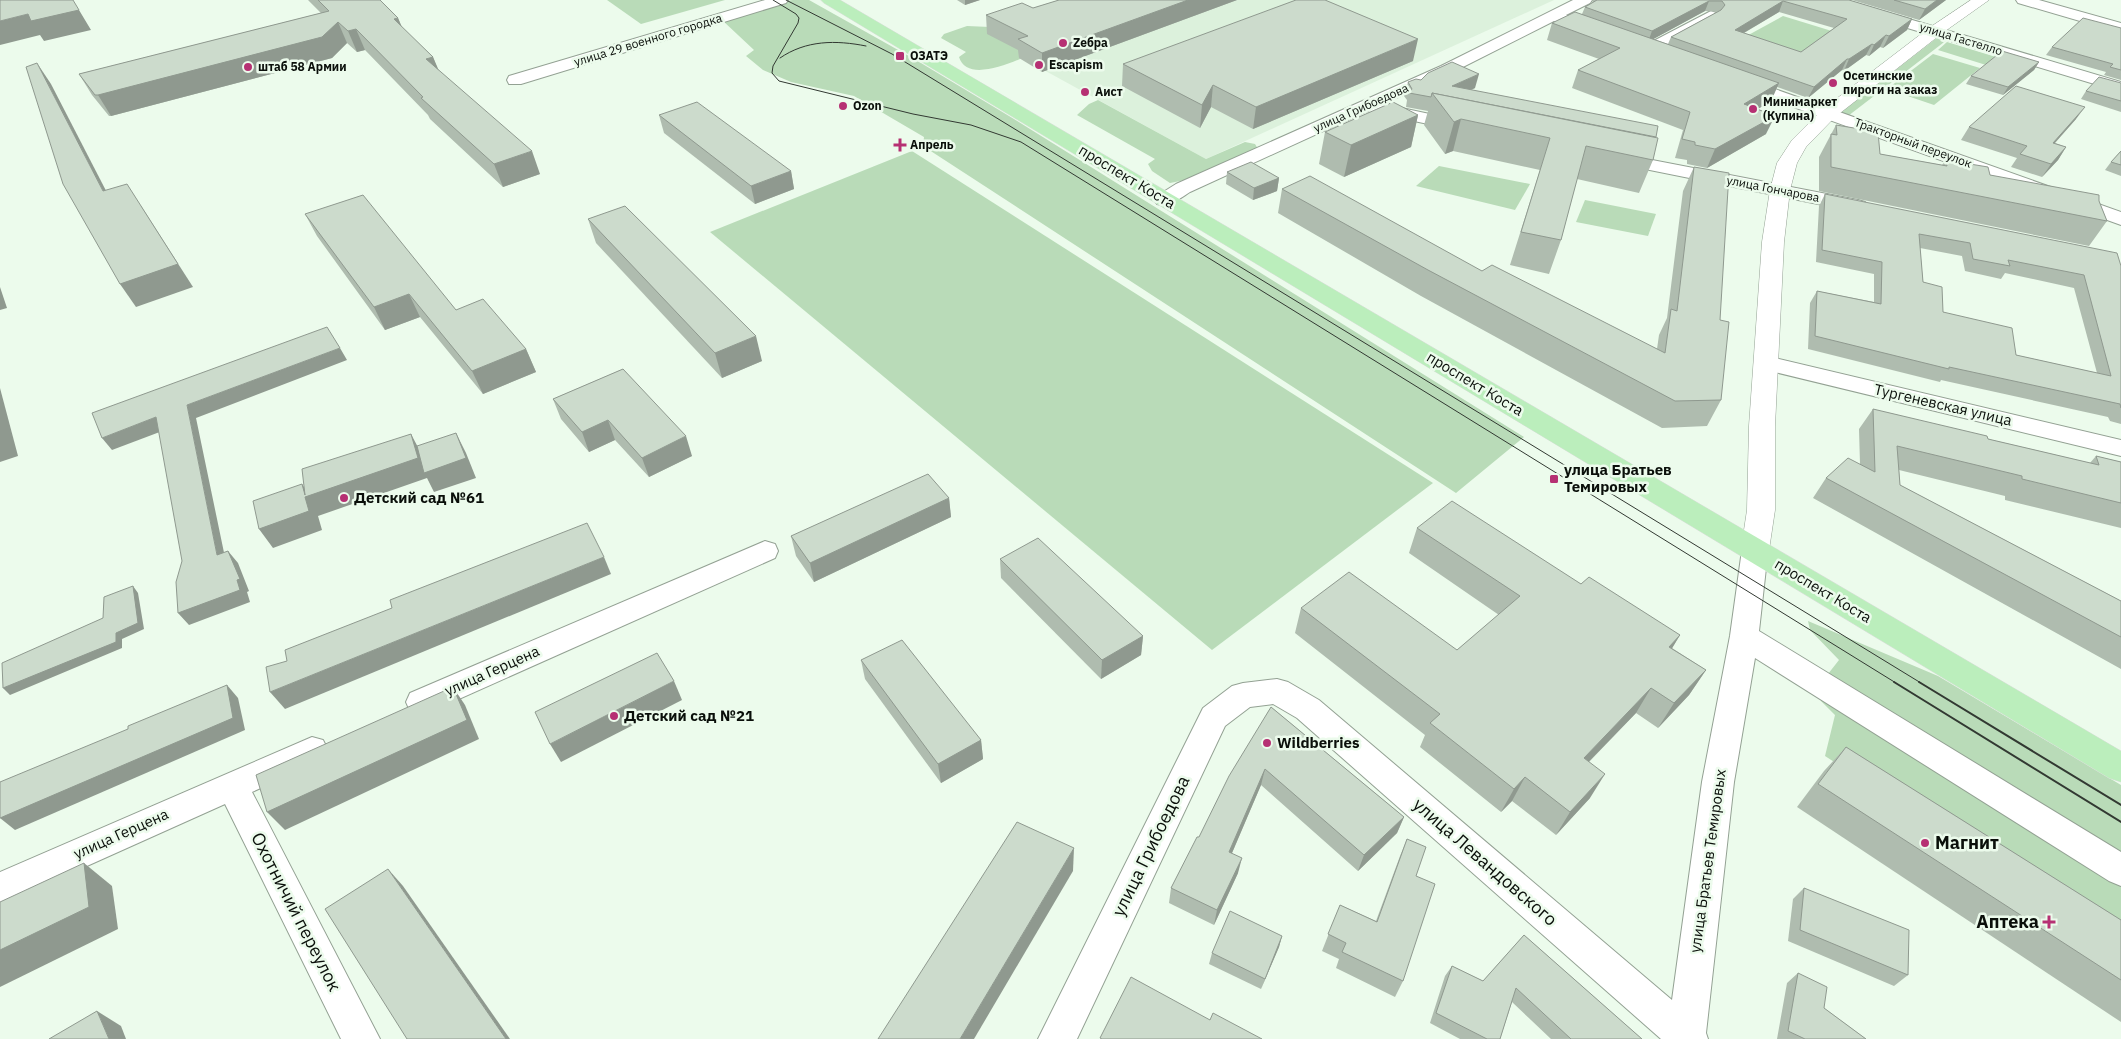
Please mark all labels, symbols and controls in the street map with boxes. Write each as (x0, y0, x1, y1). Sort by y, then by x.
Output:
street label: улица 29 военного городка (572, 10, 724, 69)
street label: улица Гастелло (1918, 19, 2005, 58)
place label: Zeбра (1073, 35, 1108, 50)
marker: Zeбра (1057, 37, 1069, 49)
place label: ОЗАТЭ (910, 48, 948, 63)
marker: ОЗАТЭ (894, 50, 906, 62)
place label: Escapism (1049, 57, 1103, 72)
place label: штаб 58 Армии (258, 59, 347, 74)
marker: Escapism (1033, 59, 1045, 71)
marker: штаб 58 Армии (242, 61, 254, 73)
place label: Осетинские пироги на заказ (1843, 68, 1937, 97)
marker: Осетинские пироги на заказ (1827, 77, 1839, 89)
street label: улица Грибоедова (1311, 80, 1411, 135)
place label: Аист (1095, 84, 1123, 99)
marker: Аист (1079, 86, 1091, 98)
place label: Минимаркет (Купина) (1763, 94, 1837, 123)
place label: Ozon (853, 98, 882, 113)
marker: Ozon (837, 100, 849, 112)
marker: Минимаркет (Купина) (1747, 103, 1759, 115)
street label: Тракторный переулок (1852, 114, 1974, 171)
place label: Апрель (910, 137, 954, 152)
marker: Апрель (894, 139, 906, 151)
street label: проспект Коста (1075, 140, 1179, 213)
street label: улица Гончарова (1725, 172, 1821, 205)
street label: проспект Коста (1423, 347, 1527, 420)
street label: Тургеневская улица (1872, 379, 2014, 430)
place label: улица Братьев Темировых (1564, 460, 1672, 496)
marker: улица Братьев Темировых (1548, 473, 1560, 485)
place label: Детский сад №61 (354, 488, 484, 507)
marker: Детский сад №61 (338, 492, 350, 504)
street label: проспект Коста (1771, 554, 1875, 627)
street label: улица Герцена (441, 641, 542, 700)
place label: Детский сад №21 (624, 706, 754, 725)
marker: Детский сад №21 (608, 710, 620, 722)
place label: Wildberries (1277, 733, 1360, 752)
marker: Wildberries (1261, 737, 1273, 749)
street label: улица Братьев Темировых (1685, 768, 1730, 954)
street label: улица Грибоедова (1107, 771, 1195, 920)
street label: улица Левандовского (1408, 793, 1562, 931)
street label: улица Герцена (70, 804, 171, 863)
street label: Охотничий переулок (246, 828, 347, 995)
place label: Магнит (1935, 831, 1999, 854)
marker: Магнит (1919, 837, 1931, 849)
place label: Аптека (1976, 910, 2039, 933)
marker: Аптека (2043, 916, 2055, 928)

